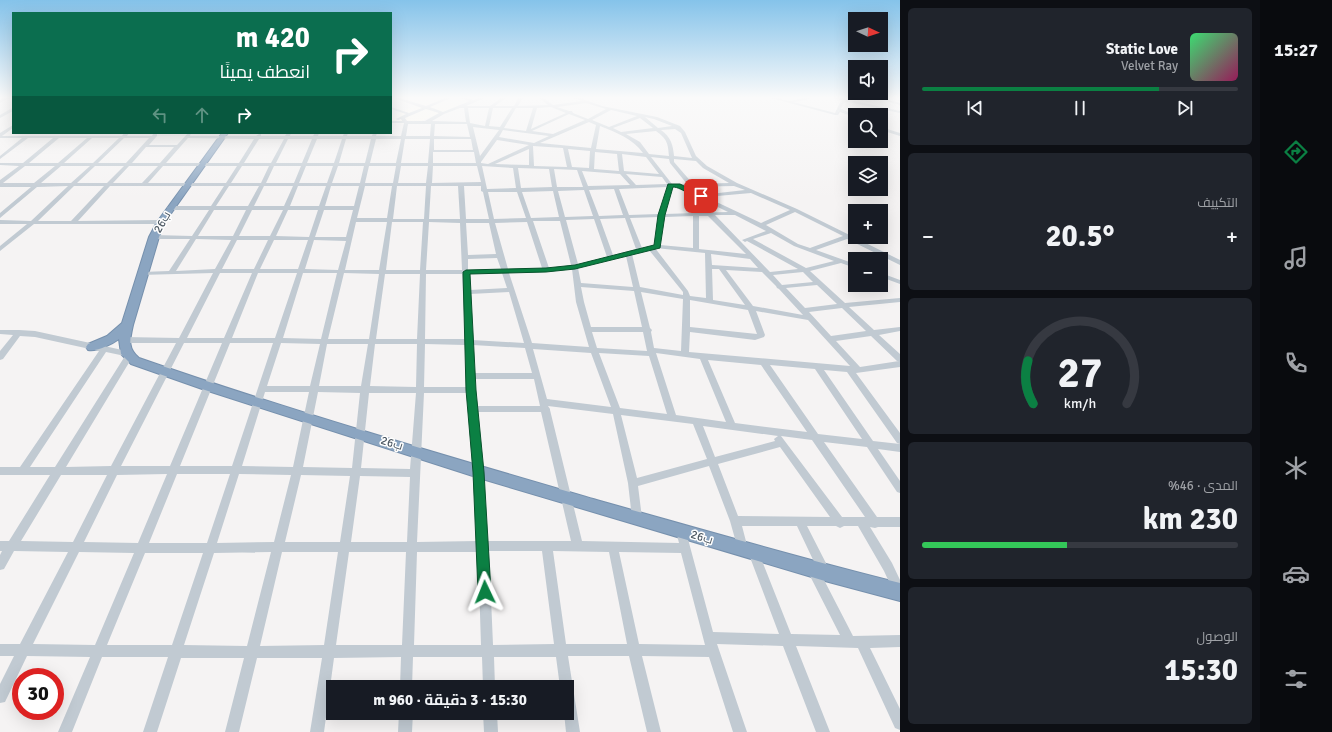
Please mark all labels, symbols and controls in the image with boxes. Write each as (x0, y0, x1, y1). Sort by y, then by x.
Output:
north arrow (848, 12, 888, 52)
map controls (848, 12, 888, 292)
text: 420 m (236, 21, 310, 55)
icon: right (324, 28, 376, 80)
text: 15:27 (1274, 39, 1318, 61)
text: Static Love (1106, 40, 1178, 58)
text: Velvet Ray (1121, 58, 1178, 74)
button: sound (848, 60, 888, 100)
text: انعطف يمينًا (220, 61, 310, 83)
icon: previous (964, 97, 986, 119)
icon: pause (1069, 97, 1091, 119)
icon: next (1174, 97, 1196, 119)
icon: left (149, 104, 171, 126)
icon: ahead (191, 104, 213, 126)
icon: right (233, 104, 255, 126)
button: search (848, 108, 888, 148)
icon: directions (1282, 138, 1310, 166)
button: layers (848, 156, 888, 196)
pin (684, 179, 718, 213)
icon: arrive (690, 185, 712, 207)
text: التكييف (1197, 195, 1238, 211)
button: + (848, 204, 888, 244)
street label: 26ب (150, 209, 174, 236)
text: 20.5° (1045, 218, 1115, 255)
text: − (922, 223, 934, 250)
text: + (1226, 223, 1238, 250)
icon: music (1282, 244, 1310, 272)
button: − (848, 252, 888, 292)
text: 27 (1058, 348, 1102, 399)
icon: phone (1282, 349, 1310, 377)
text: km/h (1064, 395, 1096, 412)
street label: 26ب (379, 433, 405, 454)
icon: climate (1282, 454, 1310, 482)
text: المدى · 46% (1168, 478, 1238, 494)
text: 230 km (1143, 501, 1238, 538)
street label: 26ب (689, 527, 715, 548)
icon: car (1282, 560, 1310, 588)
position arrow (464, 571, 506, 613)
text: الوصول (1197, 629, 1238, 645)
text: 15:30 (1164, 652, 1238, 689)
icon: filters (1282, 665, 1310, 693)
speed limit sign: 30 (12, 668, 64, 720)
text: 15:30 · 3 دقيقة · 960 m (373, 691, 527, 709)

